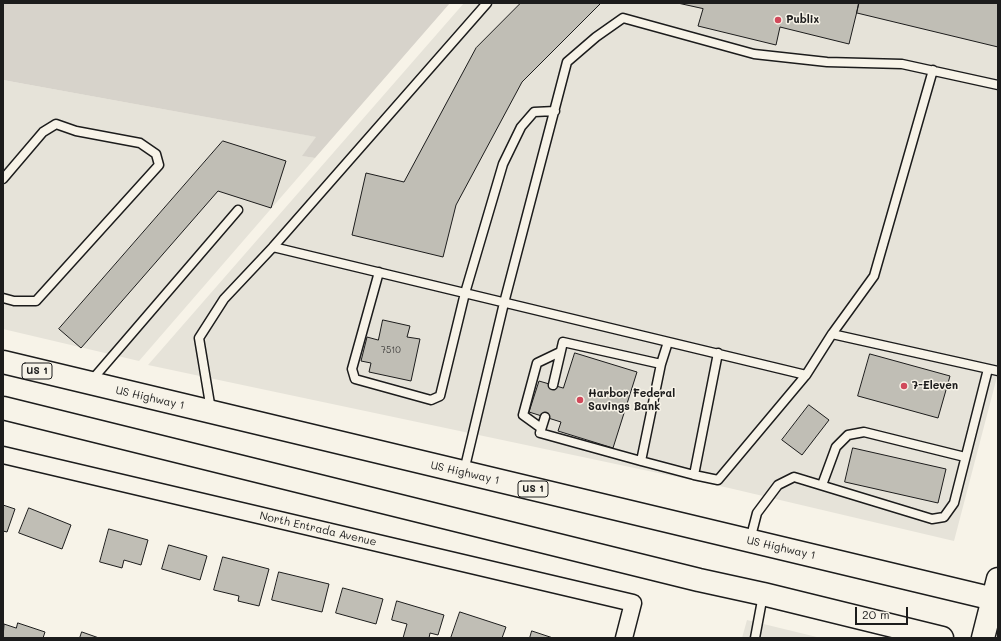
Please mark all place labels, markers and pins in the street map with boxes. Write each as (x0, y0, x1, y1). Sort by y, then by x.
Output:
place label: Publix (786, 13, 819, 27)
marker: Publix (773, 15, 783, 25)
place label: 7-Eleven (912, 379, 958, 393)
marker: 7-Eleven (899, 381, 909, 391)
place label: Harbor Federal Savings Bank (588, 387, 675, 413)
marker: Harbor Federal Savings Bank (575, 395, 585, 405)

